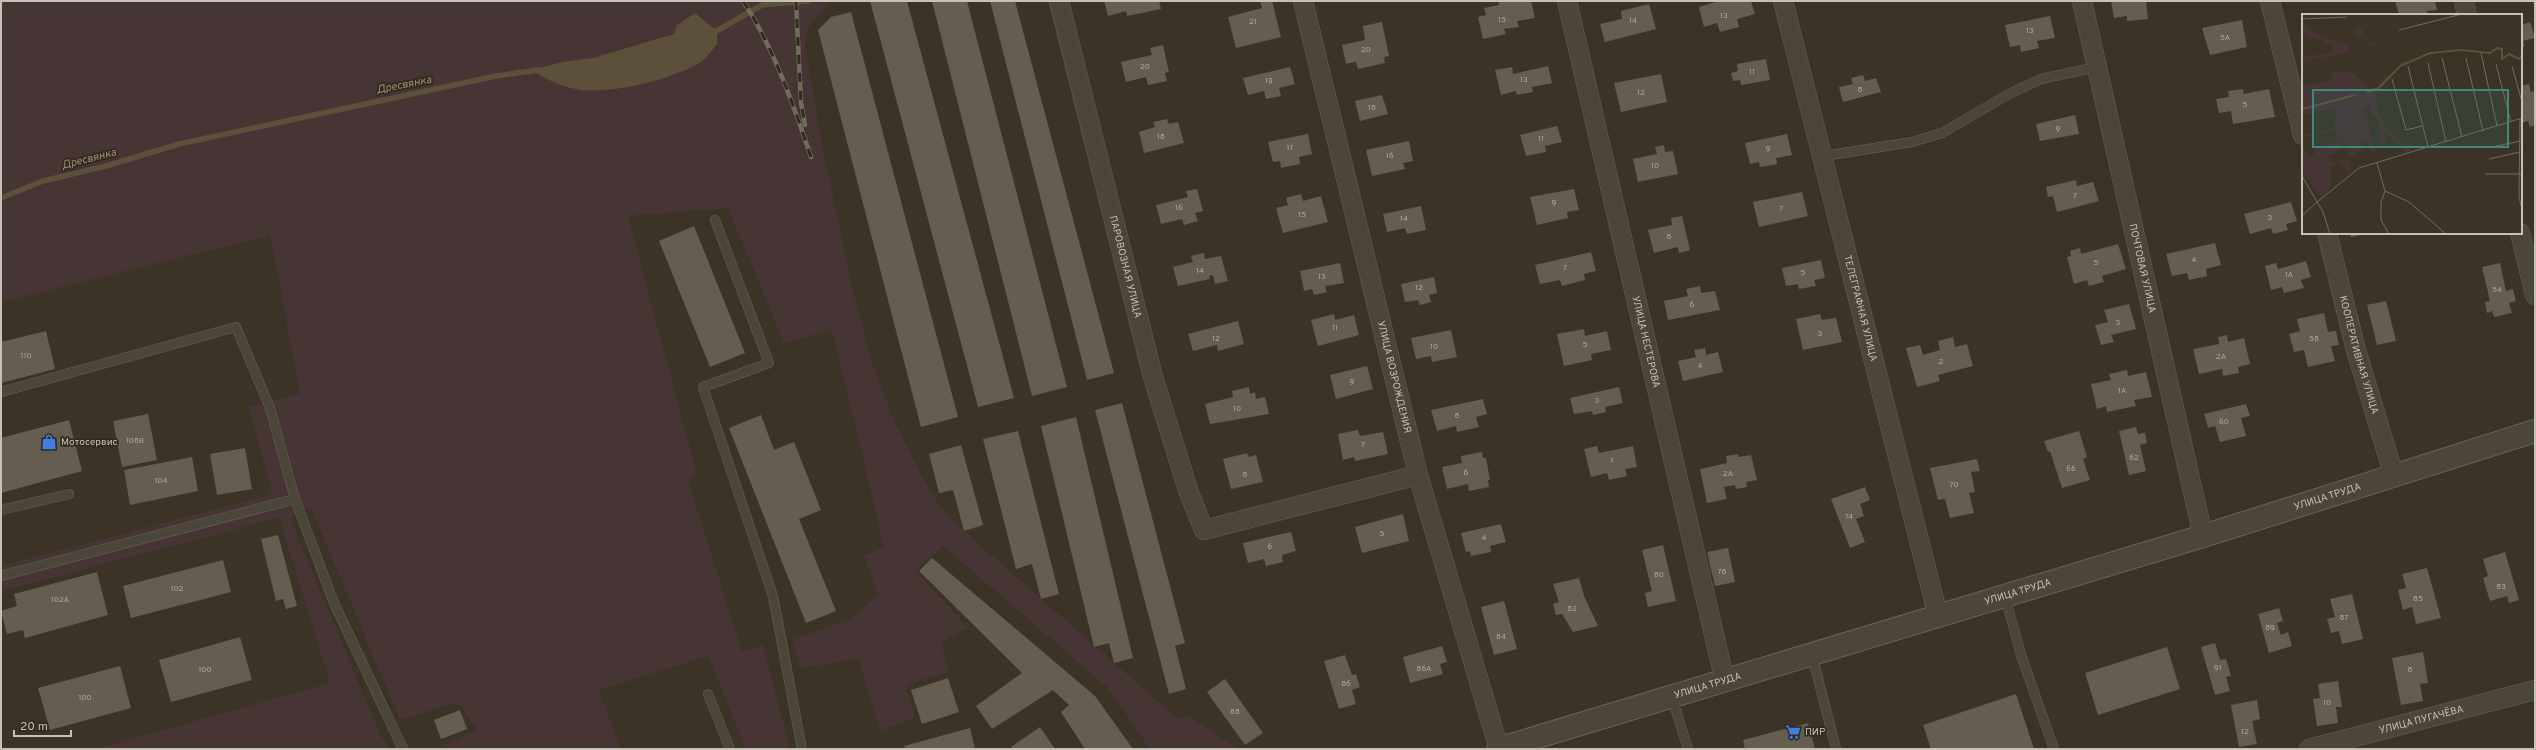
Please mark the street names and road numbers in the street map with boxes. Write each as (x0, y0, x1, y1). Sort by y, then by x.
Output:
street label: ПАРОВОЗНАЯ УЛИЦА (1106, 214, 1145, 320)
street label: ПОЧТОВАЯ УЛИЦА (2126, 222, 2159, 314)
street label: ТЕЛЕГРАФНАЯ УЛИЦА (1841, 254, 1880, 363)
street label: КООПЕРАТИВНАЯ УЛИЦА (2336, 294, 2382, 416)
street label: УЛИЦА НЕСТЕРОВА (1629, 295, 1663, 389)
street label: УЛИЦА ВОЗРОЖДЕНИЯ (1374, 320, 1414, 435)
street label: УЛИЦА ТРУДА (2292, 480, 2363, 513)
street label: УЛИЦА ТРУДА (1983, 576, 2053, 608)
street label: УЛИЦА ТРУДА (1673, 669, 1743, 702)
street label: УЛИЦА ПУГАЧЁВА (2378, 702, 2465, 737)

